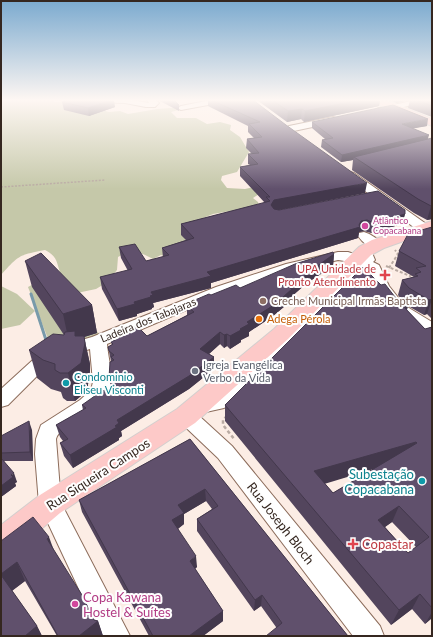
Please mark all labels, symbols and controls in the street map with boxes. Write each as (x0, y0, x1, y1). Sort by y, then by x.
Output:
place label: Atlântico Copacabana (373, 215, 421, 236)
marker: Atlântico Copacabana (360, 221, 370, 231)
place label: UPA Unidade de Pronto Atendimento (278, 262, 376, 288)
marker: UPA Unidade de Pronto Atendimento (379, 269, 391, 281)
street label: Ladeira dos Tabajaras (98, 294, 198, 345)
place label: Creche Municipal Irmãs Baptista (271, 294, 427, 307)
marker: Creche Municipal Irmãs Baptista (258, 296, 268, 306)
place label: Adega Pérola (267, 312, 331, 325)
marker: Adega Pérola (254, 314, 264, 324)
place label: Igreja Evangélica Verbo da Vida (203, 358, 283, 384)
marker: Igreja Evangélica Verbo da Vida (190, 366, 200, 376)
place label: Condominio Eliseu Visconti (74, 370, 144, 396)
marker: Condominio Eliseu Visconti (61, 378, 71, 388)
street label: Rua Siqueira Campos (43, 434, 153, 513)
place label: Subestação Copacabana (344, 466, 414, 497)
marker: Subestação Copacabana (417, 476, 427, 486)
street label: Rua Joseph Bloch (244, 479, 318, 567)
place label: Copastar (362, 536, 413, 552)
marker: Copastar (347, 538, 359, 550)
place label: Copa Kawana Hostel & Suítes (83, 589, 171, 620)
marker: Copa Kawana Hostel & Suítes (70, 599, 80, 609)

